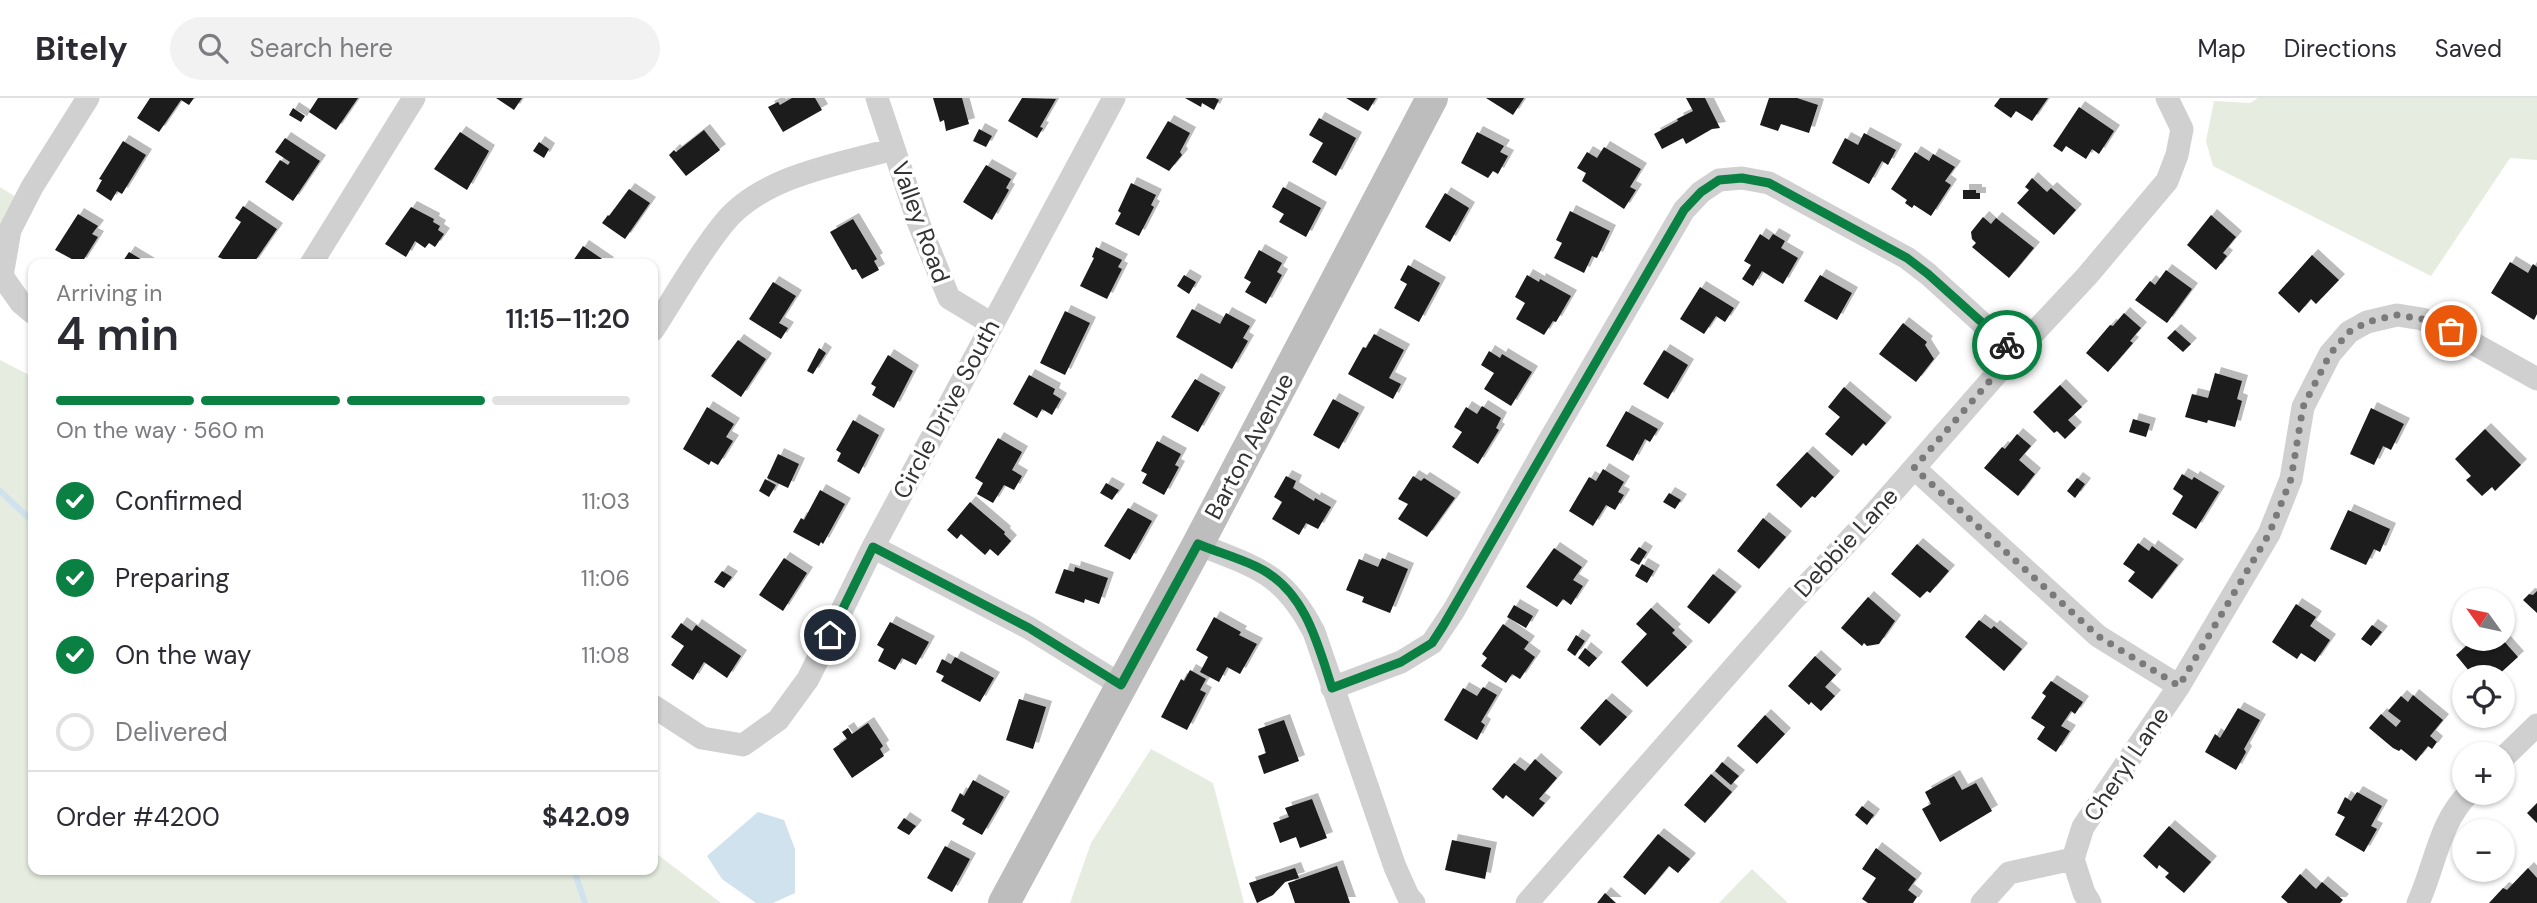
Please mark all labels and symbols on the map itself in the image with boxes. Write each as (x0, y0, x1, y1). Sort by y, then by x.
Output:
street label: Valley Road (885, 157, 957, 287)
pin (2421, 301, 2481, 361)
courier (1972, 310, 2042, 380)
street label: Circle Drive South (886, 314, 1006, 504)
street label: Barton Avenue (1197, 367, 1301, 525)
street label: Debbie Lane (1787, 481, 1905, 603)
north arrow (2452, 588, 2515, 651)
pin (800, 605, 860, 665)
street label: Cheryl Lane (2076, 701, 2176, 827)

